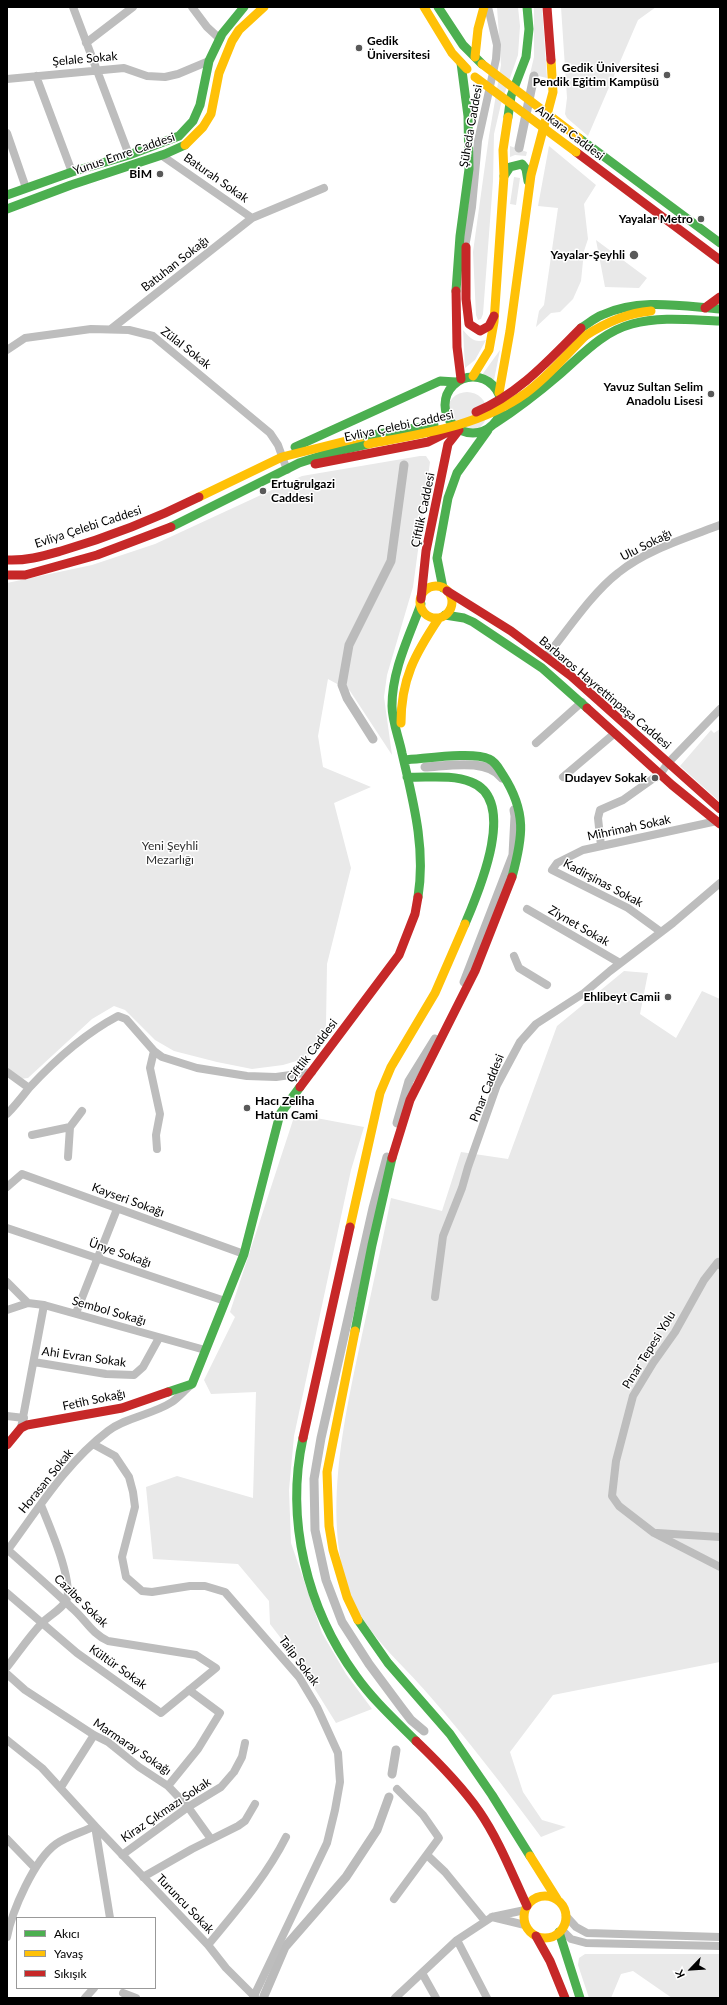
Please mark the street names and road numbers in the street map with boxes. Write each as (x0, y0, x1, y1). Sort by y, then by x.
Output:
street label: Şelale Sokak (52, 49, 118, 69)
street label: Şüheda Caddesi (457, 84, 485, 168)
street label: Ankara Caddesi (533, 103, 607, 163)
street label: Yunus Emre Caddesi (71, 130, 177, 178)
street label: Baturah Sokak (181, 150, 251, 206)
street label: Batuhan Sokağı (138, 233, 212, 295)
street label: Zülal Sokak (158, 324, 214, 372)
street label: Evliya Çelebi Caddesi (343, 407, 455, 445)
street label: Çiftlik Caddesi (408, 471, 438, 549)
street label: Evliya Çelebi Caddesi (33, 503, 143, 551)
street label: Ulu Sokağı (618, 526, 674, 564)
street label: Barbaros Hayrettinpaşa Caddesi (536, 634, 674, 752)
street label: Mihrimah Sokak (586, 812, 672, 844)
street label: Kadirşinas Sokak (561, 856, 645, 910)
street label: Ziynet Sokak (546, 903, 612, 949)
street label: Çiftlik Caddesi (283, 1016, 341, 1086)
street label: Pınar Caddesi (467, 1052, 507, 1124)
street label: Kayseri Sokağı (90, 1180, 166, 1220)
street label: Ünye Sokağı (87, 1236, 153, 1270)
street label: Sembol Sokağı (70, 1294, 148, 1328)
street label: Pınar Tepesi Yolu (619, 1309, 679, 1391)
street label: Ahi Evran Sokak (41, 1344, 127, 1370)
street label: Fetih Sokağı (61, 1386, 127, 1414)
street label: Horasan Sokak (16, 1446, 76, 1516)
street label: Cazibe Sokak (51, 1572, 111, 1630)
street label: Talip Sokak (276, 1633, 322, 1689)
street label: Kültür Sokak (86, 1642, 150, 1692)
street label: Marmaray Sokağı (90, 1716, 174, 1778)
street label: Kiraz Çıkmazı Sokak (118, 1775, 214, 1845)
street label: Turuncu Sokak (153, 1871, 217, 1937)

